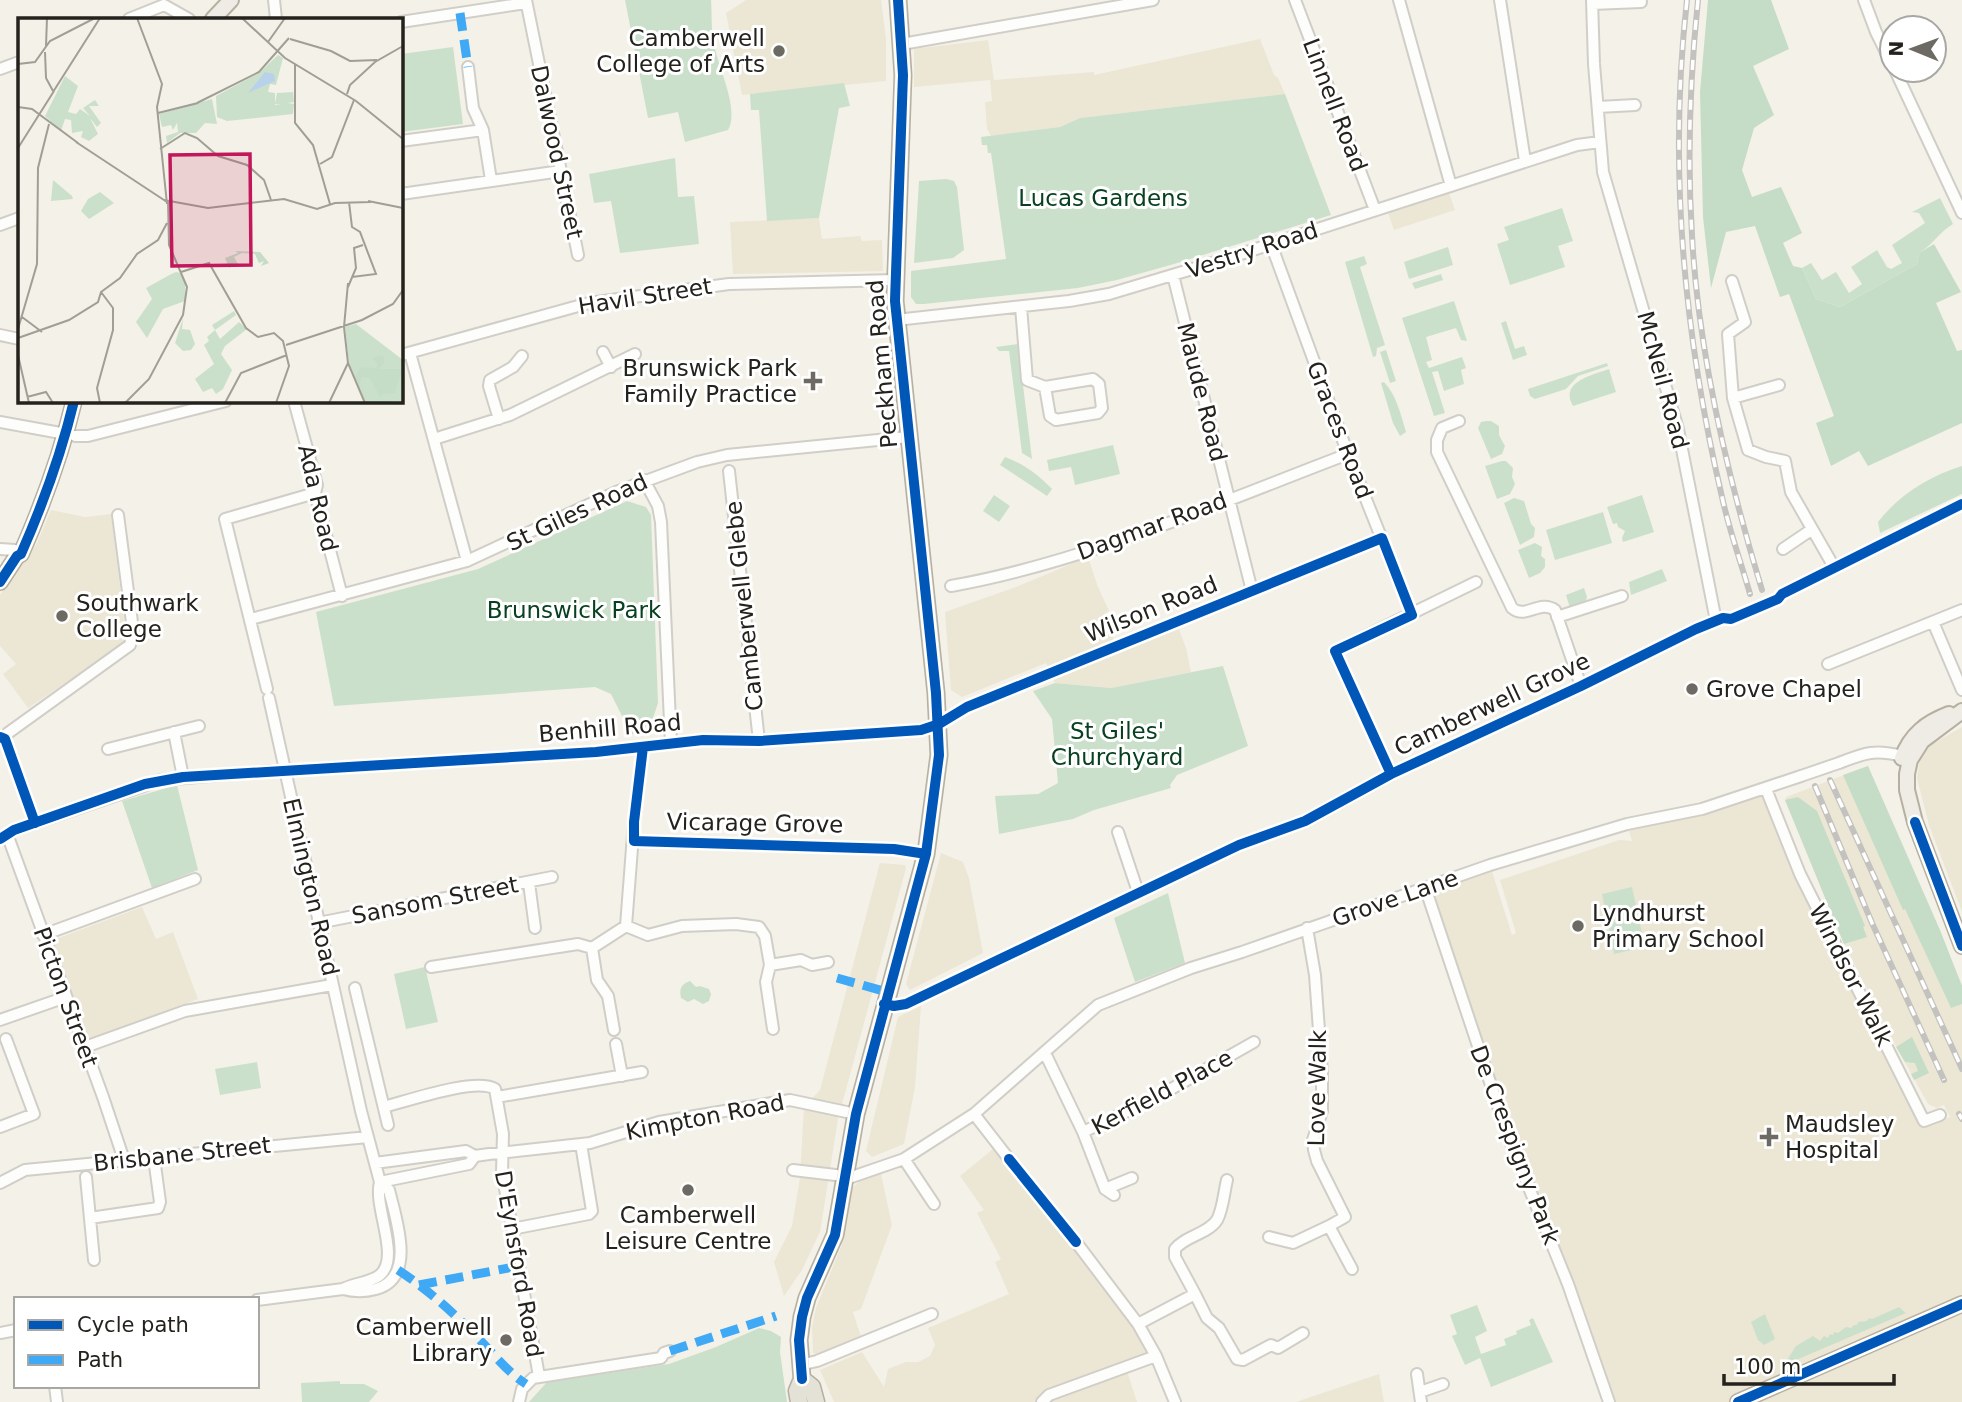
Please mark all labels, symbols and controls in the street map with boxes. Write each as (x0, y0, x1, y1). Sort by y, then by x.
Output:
north arrow (1878, 14, 1948, 84)
inset map (18, 18, 402, 402)
place label: Camberwell College of Arts (596, 25, 765, 77)
street label: Linnell Road (1298, 35, 1372, 175)
text: N (1885, 41, 1907, 57)
marker: Camberwell College of Arts (771, 43, 787, 59)
street label: Dalwood Street (526, 63, 588, 241)
park label: Lucas Gardens (1018, 185, 1188, 211)
street label: Vestry Road (1183, 216, 1321, 284)
street label: Havil Street (576, 273, 714, 319)
street label: Peckham Road (862, 279, 902, 449)
street label: McNeil Road (1632, 308, 1694, 452)
street label: Maude Road (1172, 320, 1232, 464)
place label: Brunswick Park Family Practice (622, 355, 798, 407)
street label: Graces Road (1302, 358, 1378, 502)
marker: Brunswick Park Family Practice (803, 371, 823, 391)
street label: Ada Road (293, 442, 343, 554)
street label: St Giles Road (502, 468, 652, 556)
street label: Dagmar Road (1074, 487, 1230, 565)
street label: Camberwell Glebe (720, 500, 768, 712)
street label: Wilson Road (1081, 571, 1221, 647)
place label: Southwark College (76, 590, 199, 642)
park label: Brunswick Park (487, 597, 662, 623)
marker: Southwark College (54, 608, 70, 624)
street label: Camberwell Grove (1390, 647, 1594, 761)
place label: Grove Chapel (1706, 676, 1862, 702)
marker: Grove Chapel (1684, 681, 1700, 697)
street label: Benhill Road (537, 709, 683, 747)
park label: St Giles' Churchyard (1051, 718, 1183, 770)
street label: Elmington Road (278, 796, 344, 978)
street label: Vicarage Grove (666, 808, 844, 838)
street label: Grove Lane (1329, 864, 1461, 932)
street label: Sansom Street (350, 871, 520, 929)
place label: Lyndhurst Primary School (1592, 900, 1765, 952)
street label: Windsor Walk (1804, 900, 1898, 1051)
marker: Lyndhurst Primary School (1570, 918, 1586, 934)
street label: Picton Street (29, 923, 103, 1071)
street label: Love Walk (1303, 1029, 1331, 1147)
street label: De Crespigny Park (1465, 1042, 1565, 1249)
street label: Kerfield Place (1087, 1044, 1237, 1140)
street label: Kimpton Road (623, 1089, 787, 1145)
place label: Maudsley Hospital (1785, 1111, 1894, 1163)
marker: Maudsley Hospital (1759, 1127, 1779, 1147)
street label: Brisbane Street (92, 1132, 272, 1176)
street label: D'Eynsford Road (490, 1168, 548, 1360)
marker: Camberwell Leisure Centre (680, 1182, 696, 1198)
place label: Camberwell Leisure Centre (605, 1202, 771, 1254)
legend (14, 1297, 259, 1388)
text: Cycle path (77, 1313, 189, 1337)
place label: Camberwell Library (355, 1314, 492, 1366)
marker: Camberwell Library (498, 1332, 514, 1348)
scale bar (1724, 1342, 1894, 1386)
text: Path (77, 1348, 123, 1372)
text: 100 m (1734, 1355, 1801, 1379)

